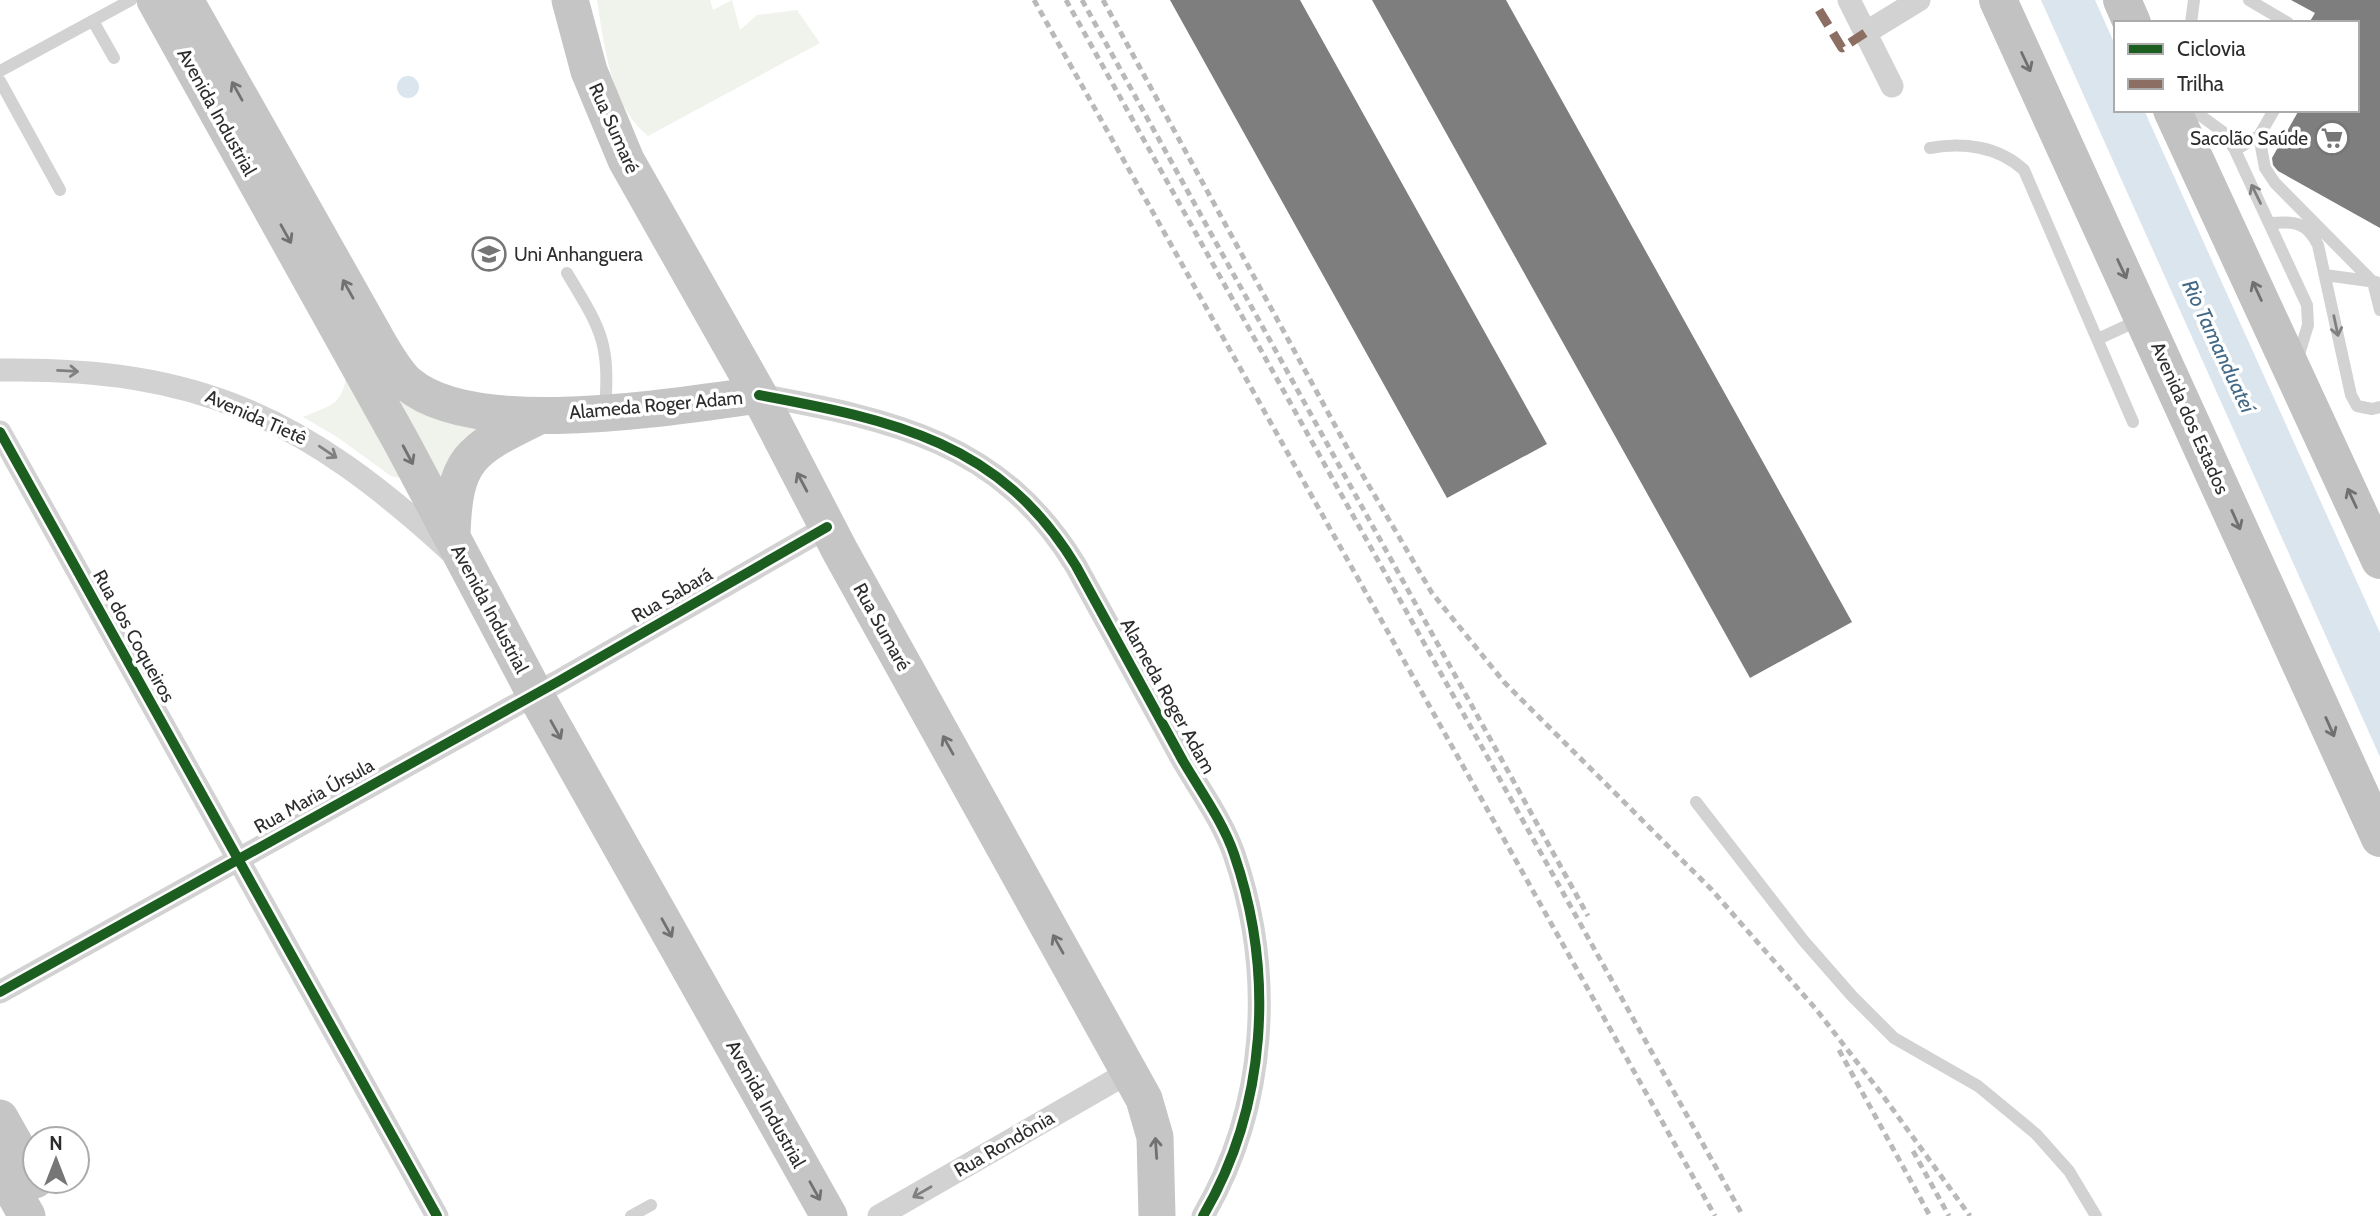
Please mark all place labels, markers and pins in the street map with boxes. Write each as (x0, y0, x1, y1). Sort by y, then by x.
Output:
supermarket icon: Sacolão Saúde (2313, 119, 2351, 157)
place label: Sacolão Saúde (2190, 127, 2308, 150)
school or university icon: Uni Anhanguera (470, 235, 508, 273)
place label: Uni Anhanguera (514, 243, 643, 266)

